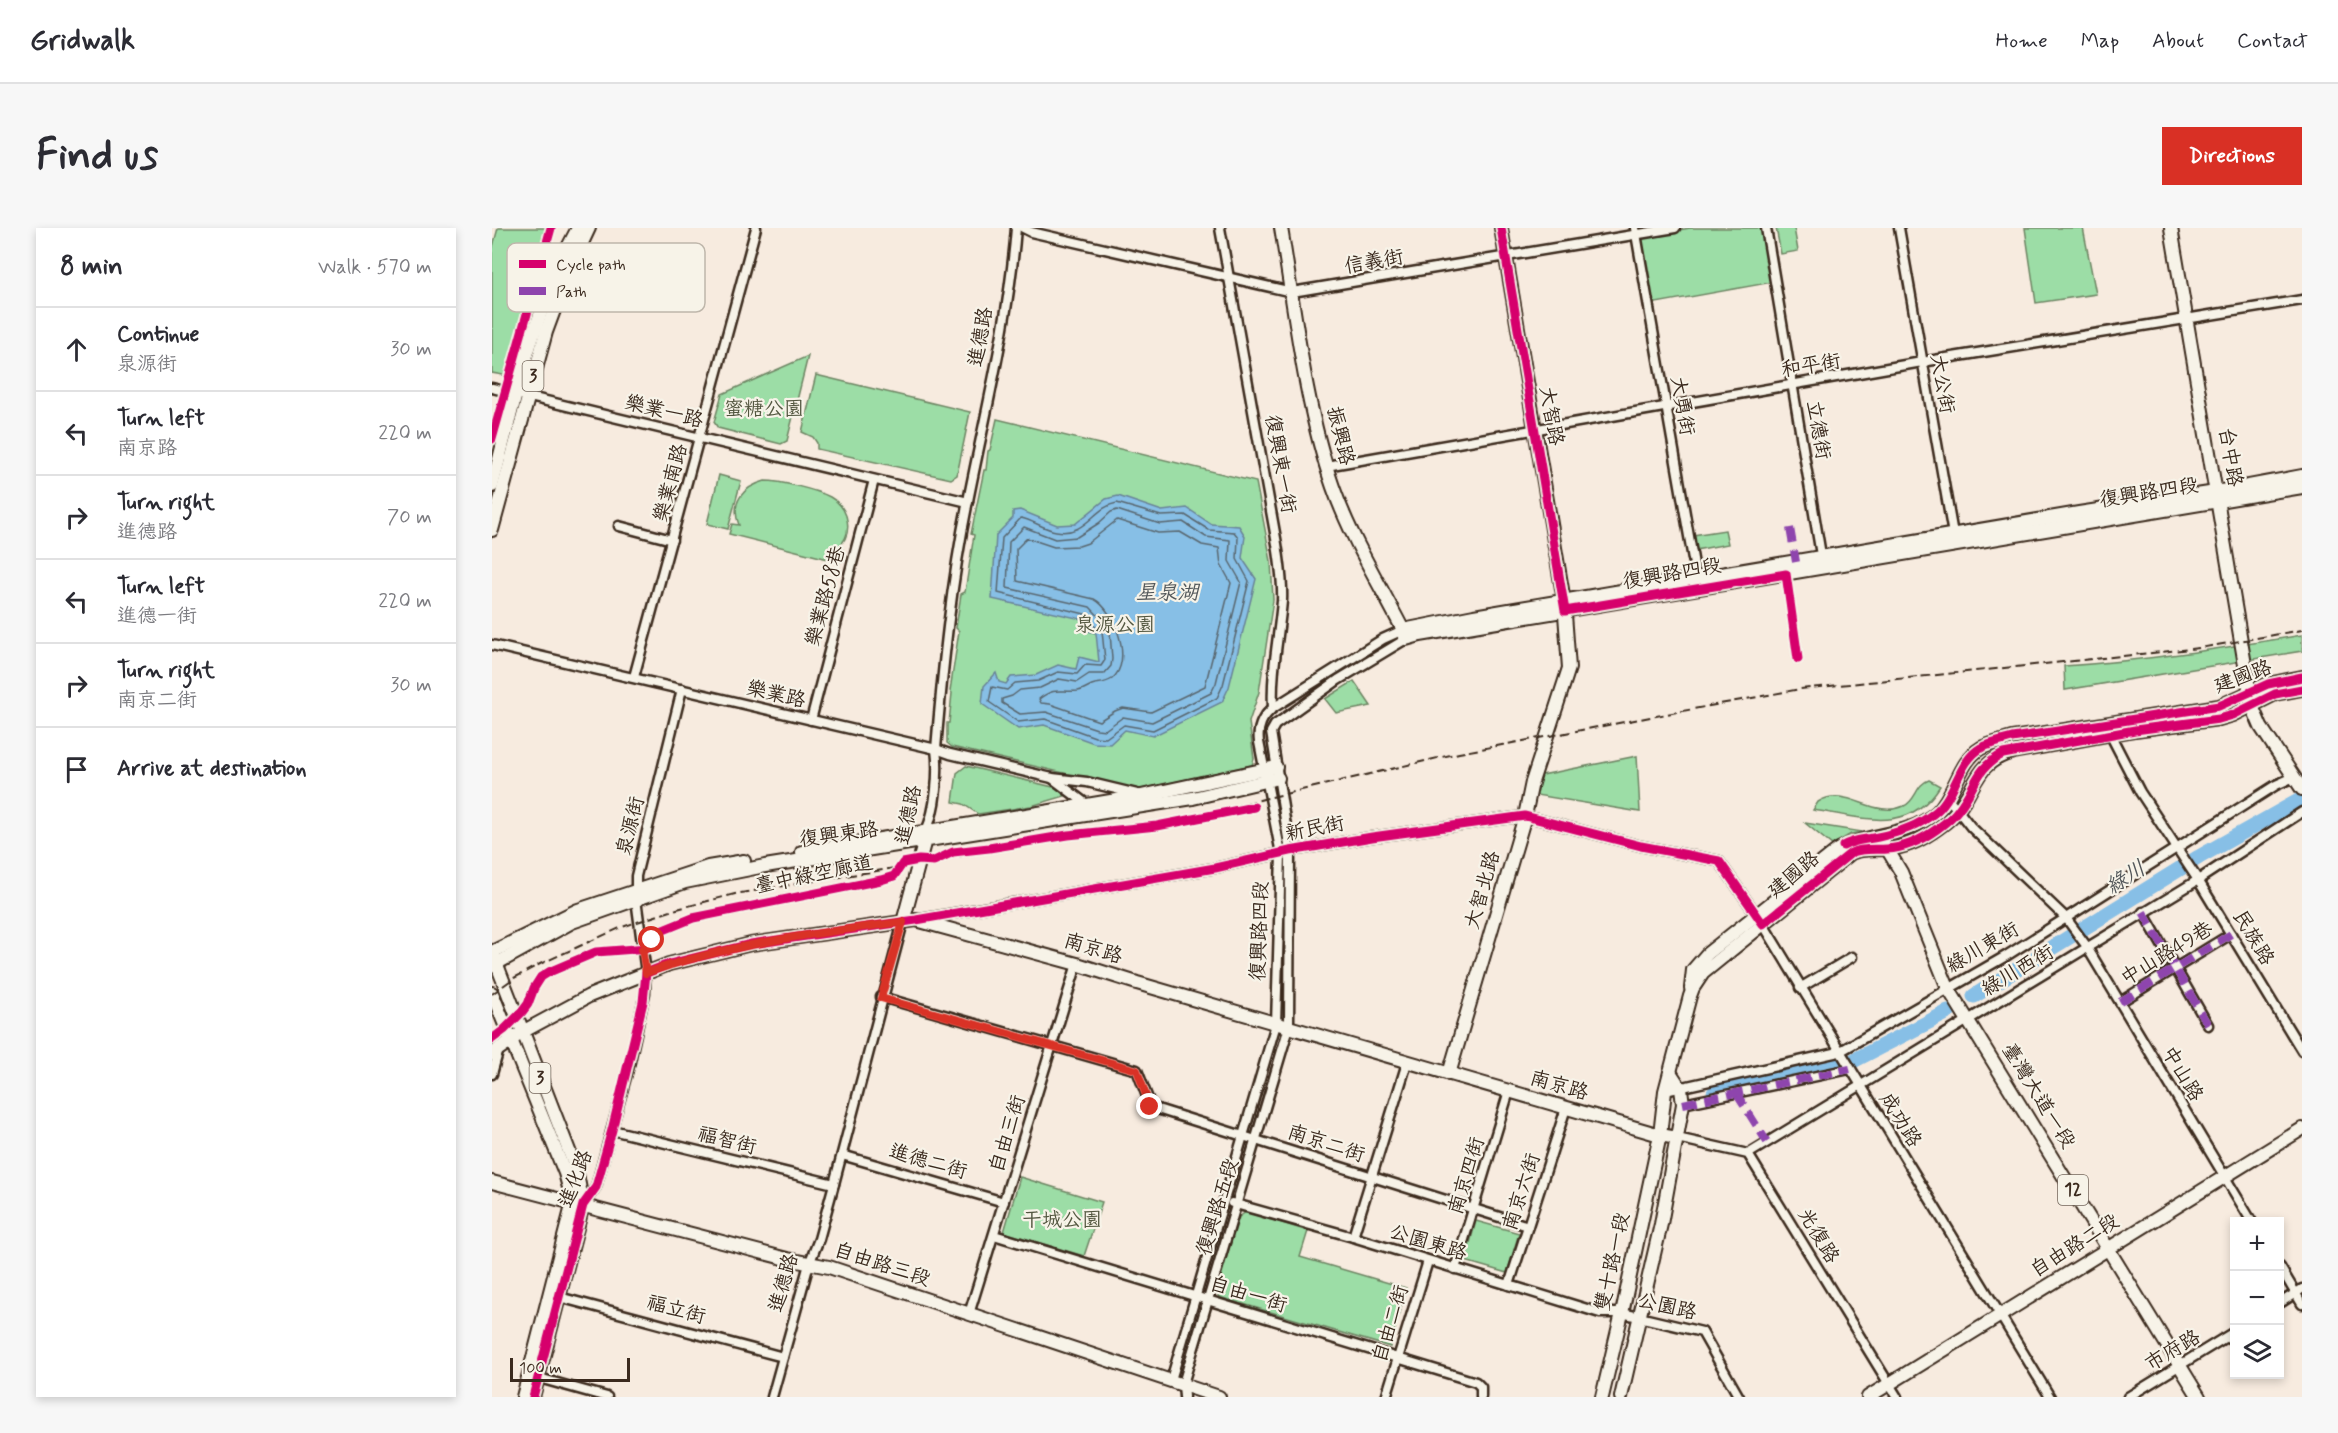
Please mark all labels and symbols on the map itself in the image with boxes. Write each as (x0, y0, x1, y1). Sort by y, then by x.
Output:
legend (507, 243, 705, 312)
street label: 信義街 (1342, 243, 1406, 281)
text: Cycle path (556, 255, 626, 276)
text: Path (556, 282, 587, 303)
street label: 進德路 (962, 304, 1000, 369)
street label: 和平街 (1779, 348, 1843, 384)
street label: 大公街 (1923, 352, 1961, 416)
road number: 3 (522, 361, 543, 391)
street label: 大勇街 (1663, 374, 1701, 438)
street label: 大智路 (1532, 384, 1570, 449)
street label: 樂業一路 (622, 389, 707, 435)
park label: 蜜糖公園 (724, 396, 804, 423)
street label: 立德街 (1799, 398, 1837, 462)
street label: 振興路 (1320, 404, 1361, 469)
street label: 復興東一街 (1258, 412, 1302, 516)
street label: 台中路 (2212, 425, 2248, 490)
street label: 樂業南路 (648, 440, 695, 525)
street label: 復興路四段 (2098, 472, 2200, 514)
street label: 樂業路58巷 (800, 542, 853, 649)
street label: 復興路四段 (1620, 552, 1724, 596)
water label: 星泉湖 (1136, 579, 1200, 607)
park label: 泉源公園 (1075, 612, 1155, 639)
street label: 建國路 (2210, 654, 2277, 700)
street label: 樂業路 (744, 675, 809, 715)
street label: 進德路 (890, 782, 929, 847)
street label: 泉源街 (611, 794, 651, 858)
street label: 新民街 (1283, 810, 1347, 848)
street label: 復興東路 (798, 816, 881, 854)
street label: 建國路 (1762, 845, 1826, 905)
street label: 大智北路 (1459, 847, 1507, 932)
street label: 臺中綠空廊道 (753, 849, 875, 901)
water label: 綠川 (2101, 854, 2152, 901)
street label: 復興路四段 (1245, 881, 1275, 981)
street label: 民族路 (2226, 905, 2281, 972)
street label: 中山路49巷 (2116, 915, 2219, 992)
street label: 綠川東街 (1942, 916, 2024, 980)
route start (638, 926, 664, 952)
street label: 南京路 (1060, 927, 1127, 971)
street label: 綠川西街 (1977, 939, 2059, 1003)
street label: 臺灣大道一段 (1995, 1038, 2081, 1154)
street label: 中山路 (2155, 1041, 2210, 1108)
road number: 3 (530, 1063, 550, 1093)
street label: 南京路 (1526, 1065, 1593, 1108)
street label: 成功路 (1873, 1087, 1928, 1153)
street label: 自由三街 (983, 1092, 1033, 1176)
route end (1136, 1093, 1162, 1119)
street label: 南京二街 (1284, 1119, 1368, 1169)
street label: 福智街 (695, 1121, 759, 1161)
street label: 南京四街 (1442, 1134, 1492, 1218)
street label: 進德二街 (886, 1138, 970, 1186)
street label: 進化路 (553, 1145, 600, 1212)
street label: 南京六街 (1497, 1150, 1547, 1234)
street label: 復興路五段 (1190, 1155, 1246, 1259)
road number: 12 (2058, 1175, 2088, 1205)
street label: 光復路 (1791, 1203, 1846, 1270)
park label: 干城公園 (1022, 1207, 1102, 1234)
street label: 自由路二段 (2025, 1208, 2125, 1284)
street label: 雙十路一段 (1589, 1210, 1637, 1314)
street label: 公園東路 (1386, 1218, 1471, 1268)
street label: 自由路三段 (830, 1237, 934, 1293)
street label: 進德路 (763, 1249, 806, 1316)
street label: 自由一街 (1206, 1270, 1290, 1320)
street label: 自由二街 (1366, 1282, 1416, 1366)
street label: 公園路 (1635, 1287, 1700, 1327)
street label: 福立街 (644, 1289, 708, 1331)
street label: 市府路 (2140, 1323, 2207, 1378)
scale bar (510, 1355, 630, 1382)

